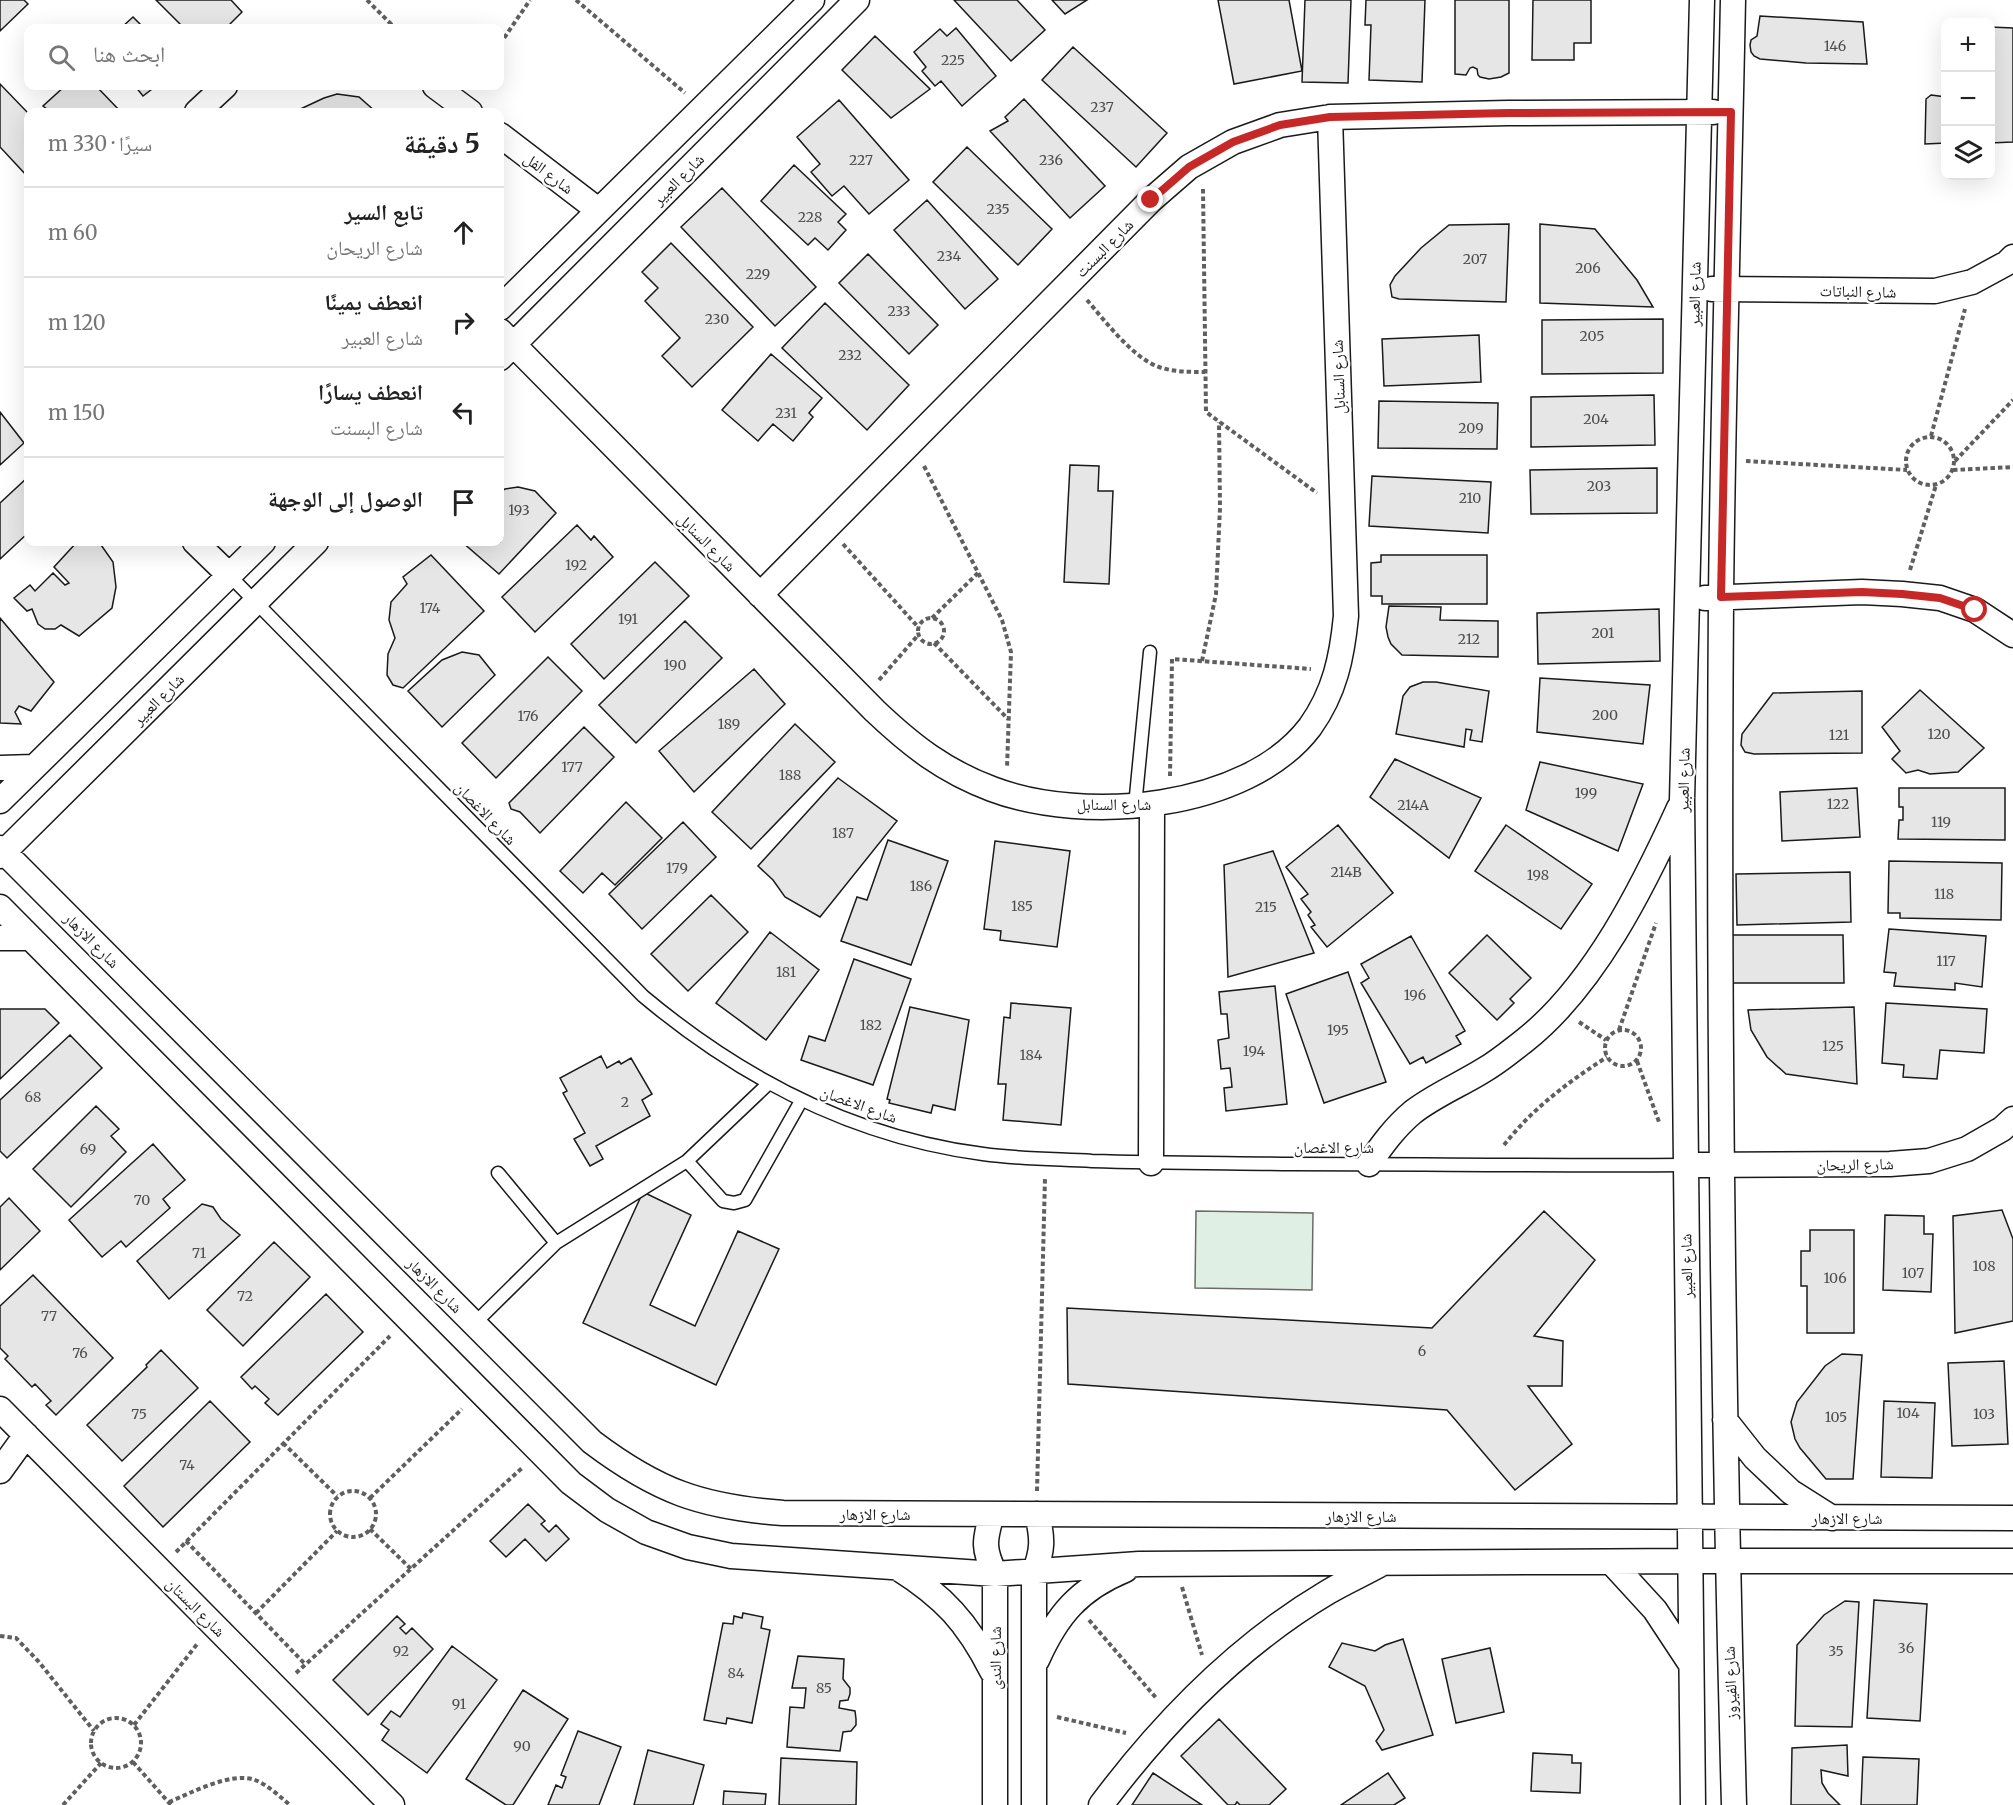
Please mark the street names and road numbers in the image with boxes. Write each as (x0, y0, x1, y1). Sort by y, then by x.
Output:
street label: شارع الفل (520, 148, 578, 199)
street label: شارع العبير (647, 149, 709, 210)
street label: شارع البسنت (1071, 215, 1138, 282)
street label: شارع العبير (1683, 261, 1706, 328)
street label: شارع النباتات (1819, 280, 1897, 303)
street label: شارع السنابل (1327, 339, 1350, 415)
street label: شارع السنابل (673, 509, 740, 576)
street label: شارع العبير (127, 669, 189, 730)
street label: شارع العبير (1672, 747, 1695, 814)
street label: شارع الاغصان (450, 777, 521, 850)
street label: شارع السنابل (1077, 794, 1151, 815)
street label: شارع الازهار (58, 907, 124, 973)
street label: شارع الاغصان (818, 1081, 900, 1128)
street label: شارع الاغصان (1294, 1137, 1374, 1158)
street label: شارع الريحان (1816, 1153, 1894, 1176)
street label: شارع العبير (1675, 1233, 1698, 1300)
street label: شارع الازهار (401, 1252, 467, 1318)
street label: شارع الازهار (839, 1504, 910, 1525)
street label: شارع الازهار (1325, 1506, 1396, 1527)
street label: شارع الازهار (1811, 1508, 1882, 1529)
street label: شارع البستان (161, 1573, 230, 1642)
street label: شارع الندى (985, 1626, 1006, 1690)
street label: شارع الفيروز (1719, 1646, 1742, 1721)

